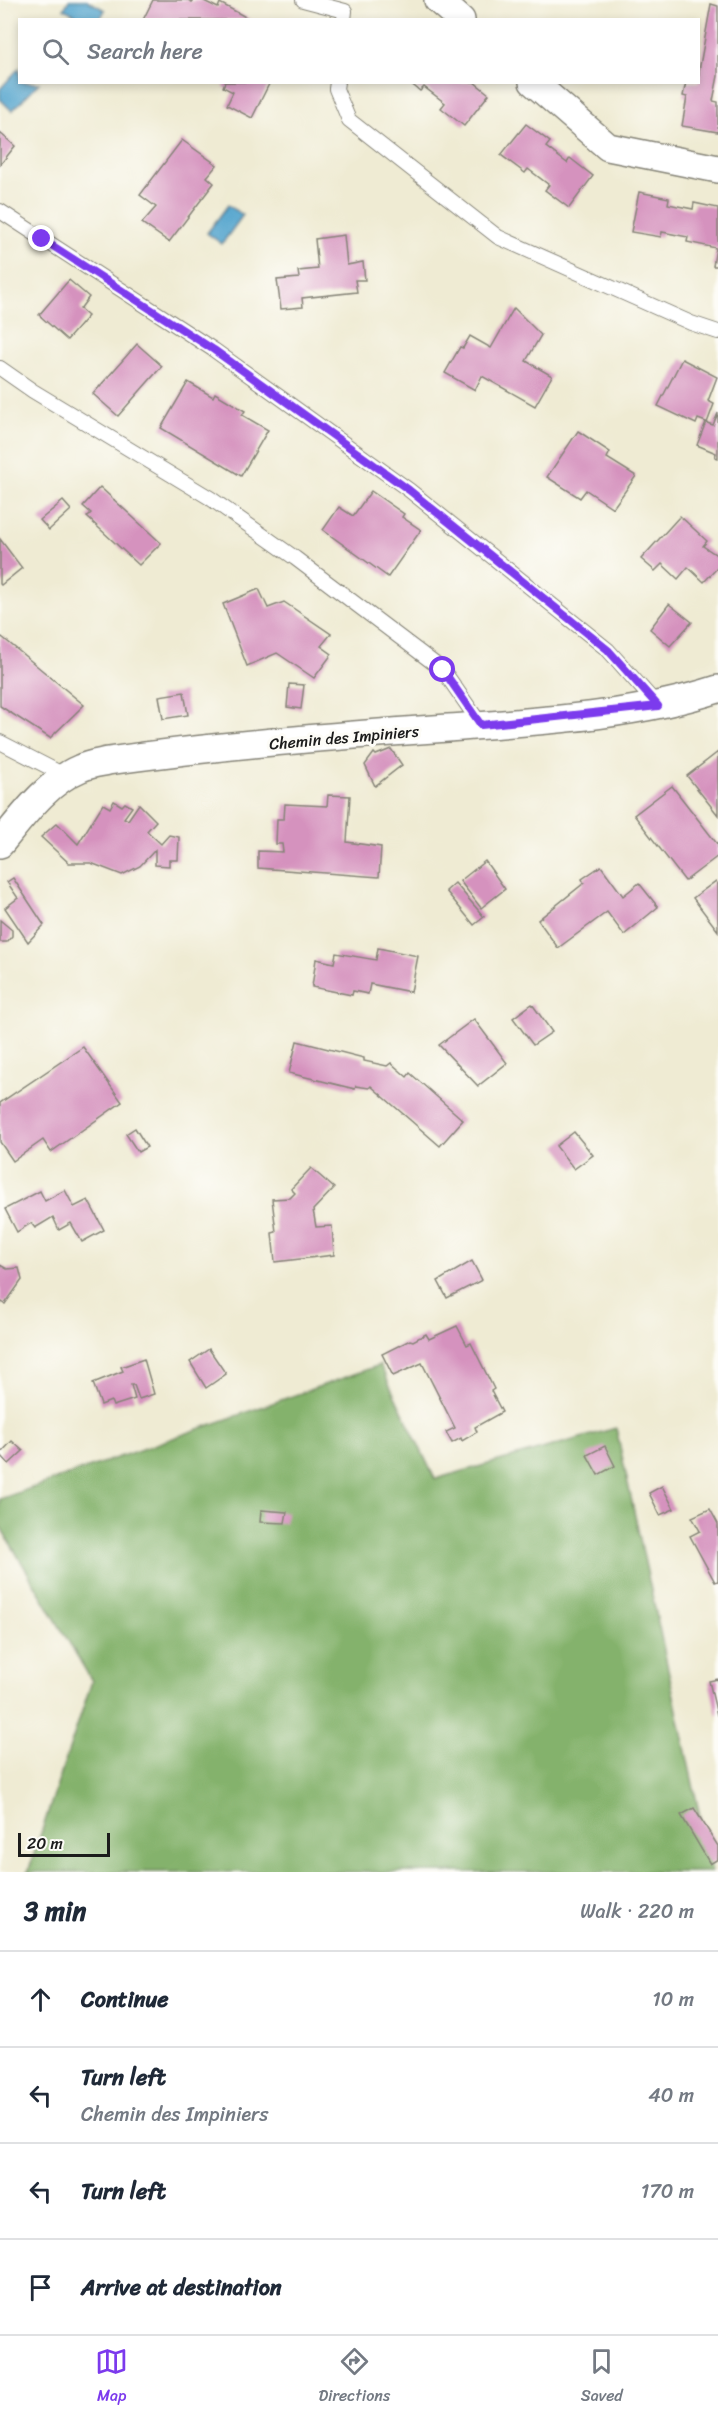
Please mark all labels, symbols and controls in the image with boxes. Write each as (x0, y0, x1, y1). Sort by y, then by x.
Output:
search box (18, 18, 700, 84)
text: Search here (87, 32, 203, 71)
icon: search (39, 35, 72, 68)
route end (28, 225, 54, 251)
route start (429, 656, 455, 682)
street label: Chemin des Impiniers (268, 716, 421, 758)
text: 20 m (27, 1829, 63, 1858)
scale bar (18, 1830, 110, 1858)
text: 3 min (24, 1888, 86, 1934)
text: Walk · 220 m (580, 1894, 694, 1929)
text: Continue (81, 1980, 169, 2019)
text: 10 m (652, 1982, 694, 2017)
icon: ahead (24, 1983, 57, 2016)
text: Turn left (81, 2058, 166, 2097)
text: 40 m (648, 2078, 694, 2113)
icon: left (24, 2079, 57, 2112)
text: Chemin des Impiniers (81, 2097, 268, 2132)
text: Turn left (81, 2172, 166, 2211)
text: 170 m (641, 2174, 694, 2209)
icon: left (24, 2175, 57, 2208)
text: Arrive at destination (81, 2268, 282, 2307)
icon: arrive (24, 2271, 57, 2304)
tab: Map (95, 2345, 128, 2410)
tab: Directions (319, 2345, 390, 2410)
tab: Saved (581, 2345, 623, 2410)

